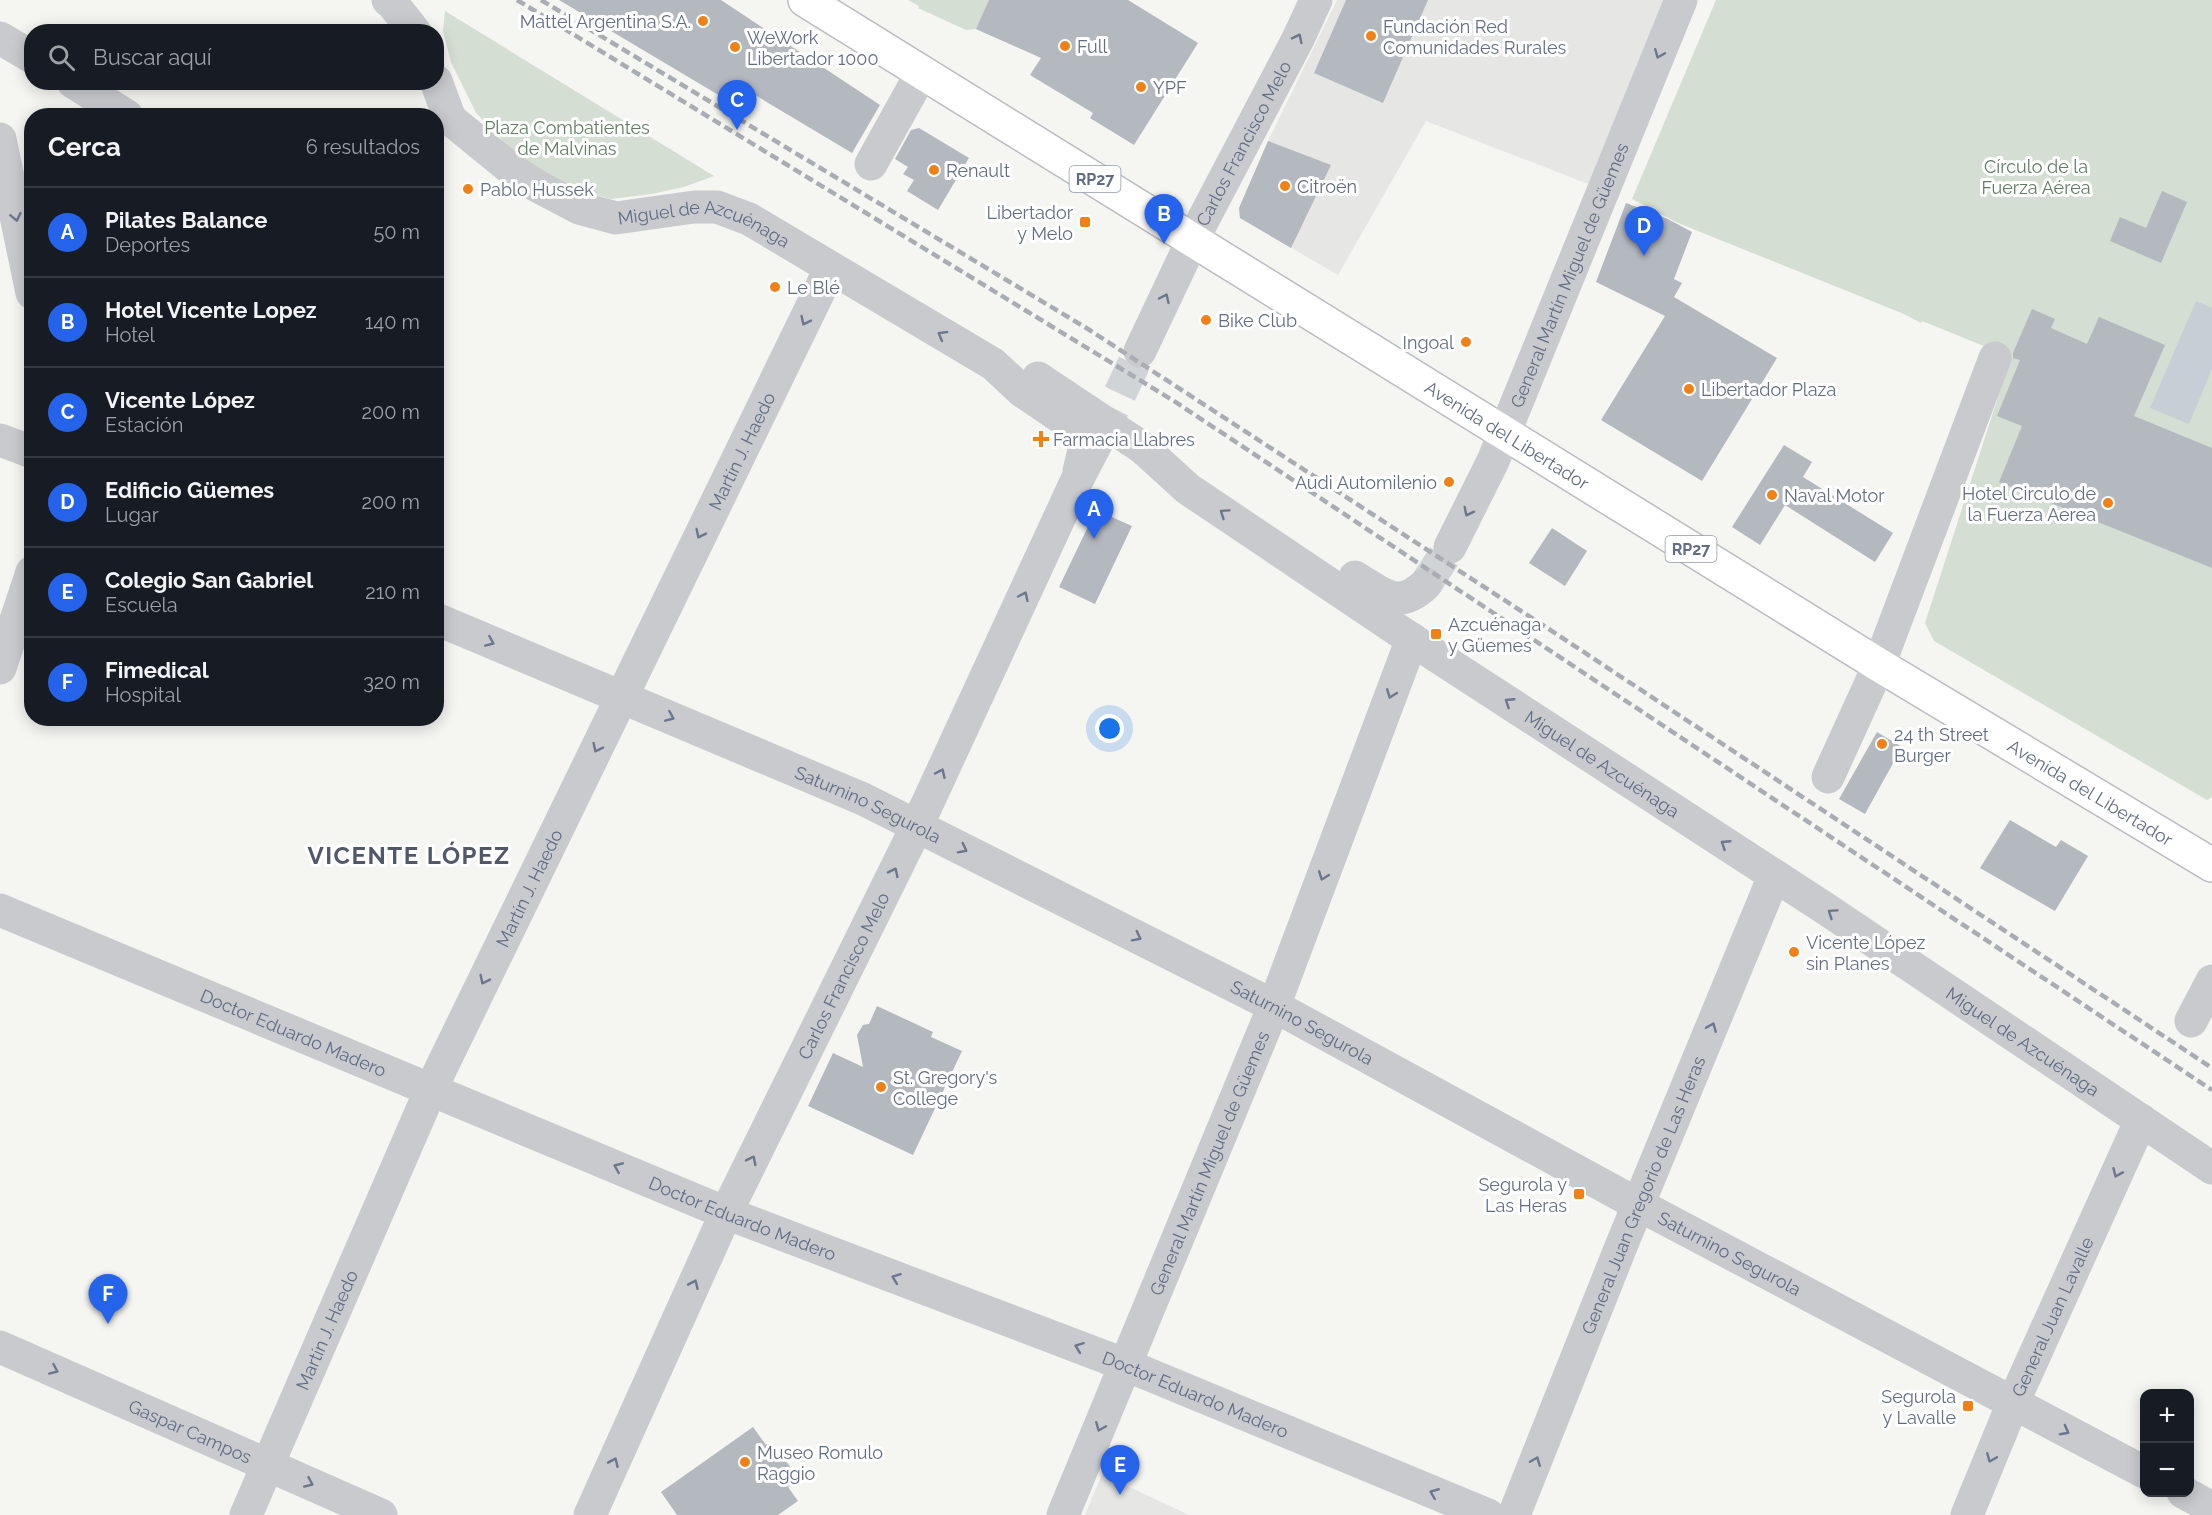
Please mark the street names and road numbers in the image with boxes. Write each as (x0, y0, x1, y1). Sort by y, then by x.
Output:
street label: Carlos Francisco Melo (1191, 57, 1295, 229)
street label: General Martín Miguel de Güemes (1506, 139, 1632, 410)
road number: RP27 (1070, 166, 1120, 192)
street label: Miguel de Azcuénaga (616, 197, 794, 252)
street label: Avenida del Libertador (1422, 376, 1594, 494)
street label: Martín J. Haedo (704, 388, 779, 513)
road number: RP27 (1666, 536, 1716, 562)
street label: Miguel de Azcuénaga (1521, 706, 1684, 822)
street label: Avenida del Libertador (2004, 734, 2177, 850)
street label: Saturnino Segurola (792, 761, 945, 847)
street label: Martín J. Haedo (491, 825, 566, 950)
street label: Carlos Francisco Melo (793, 888, 893, 1062)
street label: Saturnino Segurola (1227, 975, 1377, 1069)
street label: Miguel de Azcuénaga (1942, 982, 2104, 1100)
street label: Doctor Eduardo Madero (197, 984, 390, 1081)
street label: General Martín Miguel de Güemes (1145, 1028, 1273, 1298)
street label: General Juan Gregorio de Las Heras (1577, 1052, 1709, 1337)
street label: Doctor Eduardo Madero (646, 1172, 839, 1265)
street label: Saturnino Segurola (1655, 1207, 1805, 1299)
street label: General Juan Lavalle (2007, 1233, 2097, 1400)
street label: Martín J. Haedo (291, 1266, 362, 1393)
street label: Doctor Eduardo Madero (1099, 1347, 1292, 1442)
street label: Gaspar Campos (126, 1395, 255, 1467)

